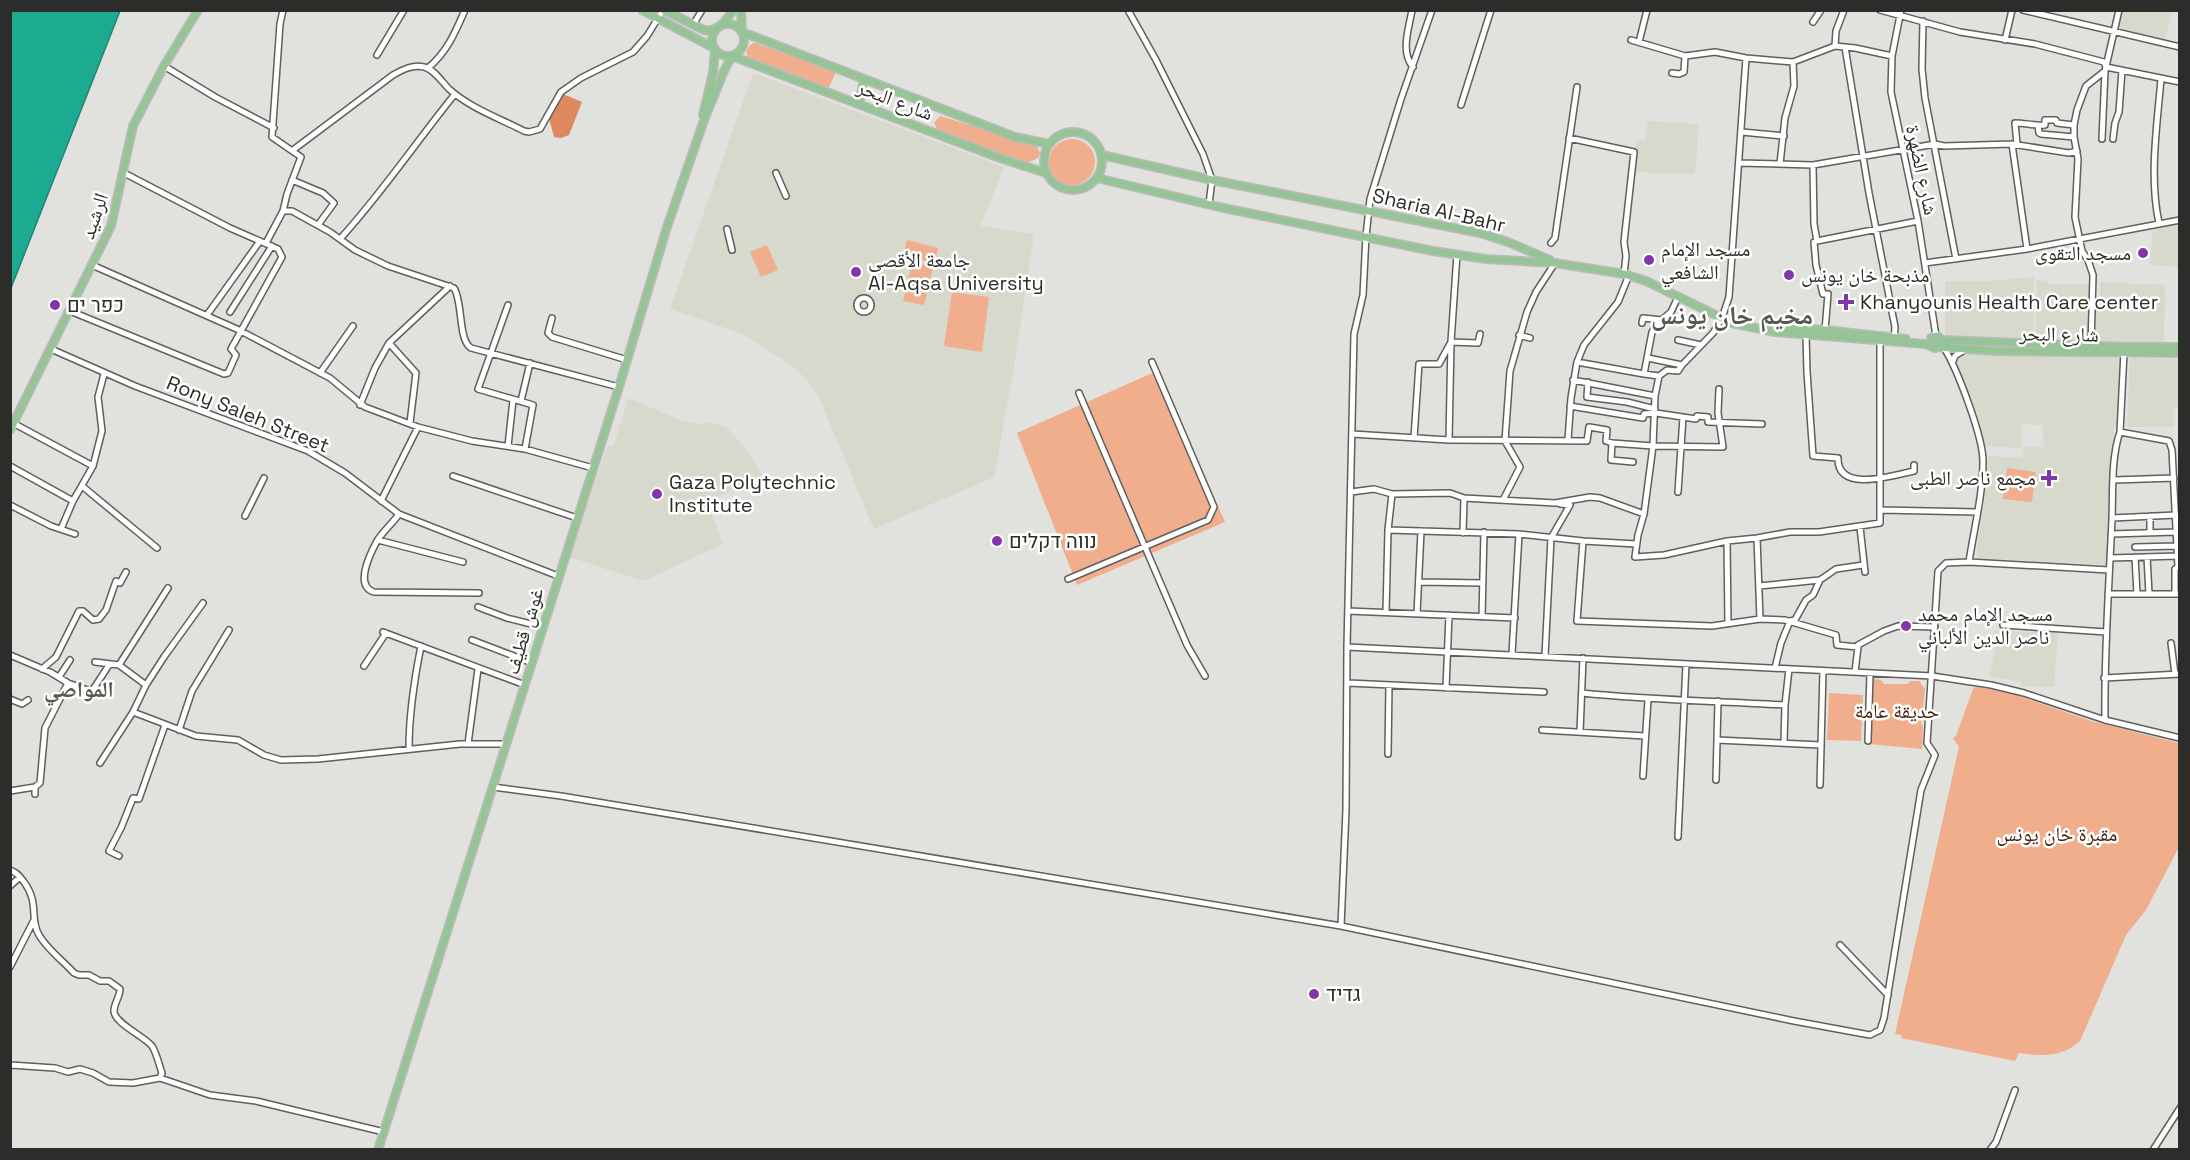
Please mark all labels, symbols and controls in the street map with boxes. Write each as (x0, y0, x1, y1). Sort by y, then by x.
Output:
street label: شارع البحر (852, 73, 937, 126)
street label: شارع الضهرة (1900, 123, 1944, 217)
street label: Sharia Al-Bahr (1370, 182, 1508, 238)
street label: الرشيد (74, 190, 114, 242)
place label: مسجد الإمام الشافعي (1661, 236, 1750, 288)
place label: مسجد التقوى (2035, 240, 2131, 266)
marker: مسجد التقوى (2136, 246, 2150, 260)
place label: جامعة الأقصى Al-Aqsa University (868, 247, 1044, 296)
marker: مسجد الإمام الشافعي (1642, 253, 1656, 267)
place label: مذبحة خان يونس (1801, 262, 1929, 288)
marker: جامعة الأقصى Al-Aqsa University (849, 265, 863, 279)
marker: مذبحة خان يونس (1782, 268, 1796, 282)
place label: Khanyounis Health Care center (1860, 289, 2158, 315)
place label: כפר ים (67, 292, 124, 318)
marker: Khanyounis Health Care center (1837, 293, 1855, 311)
marker: כפר ים (48, 298, 62, 312)
district label: مخيم خان يونس (1651, 298, 1813, 333)
street label: شارع البحر (2018, 320, 2099, 348)
street label: Rony Saleh Street (163, 369, 333, 459)
place label: مجمع ناصر الطبى (1910, 465, 2036, 491)
place label: Gaza Polytechnic Institute (669, 469, 836, 518)
marker: مجمع ناصر الطبى (2040, 469, 2058, 487)
marker: Gaza Polytechnic Institute (650, 487, 664, 501)
place label: נווה דקלים (1009, 528, 1097, 554)
marker: נווה דקלים (990, 534, 1004, 548)
street label: غوش قطيف (499, 584, 549, 678)
place label: مسجد الإمام محمد ناصر الدين الألباني (1918, 601, 2053, 653)
marker: مسجد الإمام محمد ناصر الدين الألباني (1899, 619, 1913, 633)
district label: المواصي (44, 675, 114, 706)
park label: حديقة عامة (1855, 698, 1939, 724)
park label: مقبرة خان يونس (1997, 821, 2117, 847)
place label: גדיד (1326, 981, 1361, 1007)
marker: גדיד (1307, 987, 1321, 1001)

